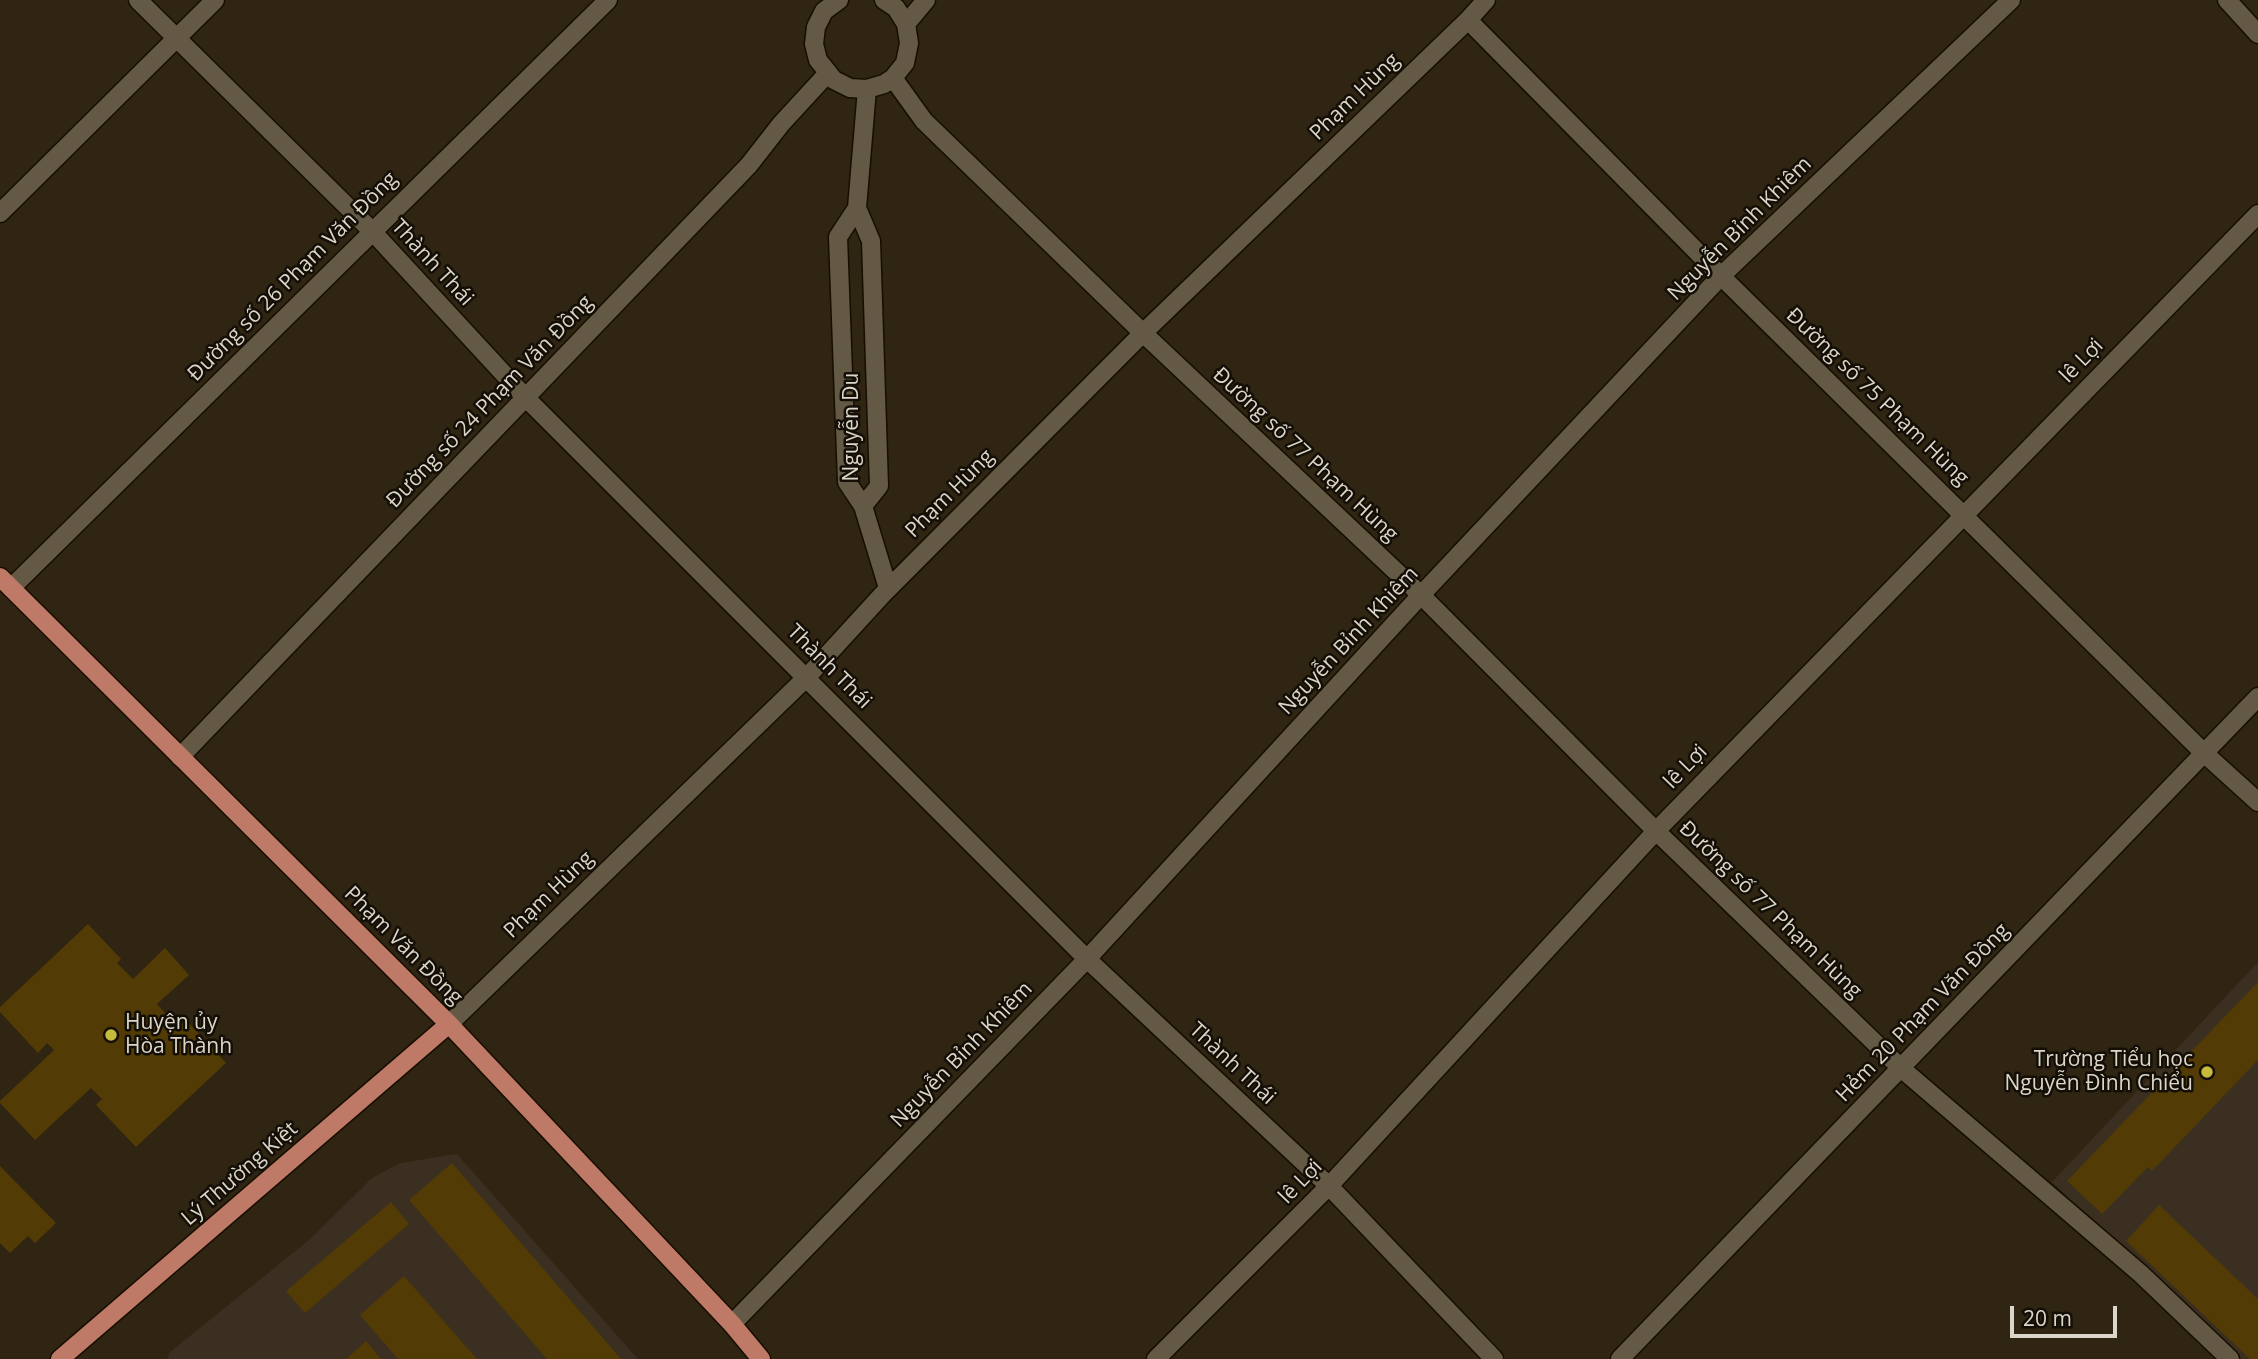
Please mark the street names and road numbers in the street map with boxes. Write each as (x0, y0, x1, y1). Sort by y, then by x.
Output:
street label: Phạm Hùng (1305, 48, 1405, 146)
street label: Nguyễn Bỉnh Khiêm (1663, 152, 1817, 306)
street label: Đường số 26 Phạm Văn Đồng (183, 167, 403, 387)
street label: Thành Thái (386, 215, 478, 311)
street label: Đường số 24 Phạm Văn Đồng (382, 290, 598, 514)
street label: Đường số 75 Phạm Hùng (1780, 303, 1974, 491)
street label: lê Lợi (2055, 334, 2109, 388)
street label: Đường số 77 Phạm Hùng (1207, 363, 1403, 547)
street label: Nguyễn Du (839, 373, 865, 481)
street label: Phạm Hùng (901, 445, 999, 543)
street label: Nguyễn Bỉnh Khiêm (1274, 562, 1424, 720)
street label: Thành Thái (782, 620, 876, 714)
street label: lê Lợi (1659, 740, 1713, 794)
street label: Đường số 77 Phạm Hùng (1673, 816, 1867, 1004)
street label: Phạm Hùng (499, 846, 599, 944)
street label: Phạm Văn Đồng (339, 882, 467, 1010)
street label: Hẻm 20 Phạm Văn Đồng (1831, 919, 2015, 1107)
street label: Nguyễn Bỉnh Khiêm (886, 977, 1038, 1133)
street label: Thành Thái (1184, 1018, 1280, 1110)
street label: Lý Thường Kiệt (177, 1117, 303, 1231)
street label: lê Lợi (1274, 1155, 1328, 1209)

